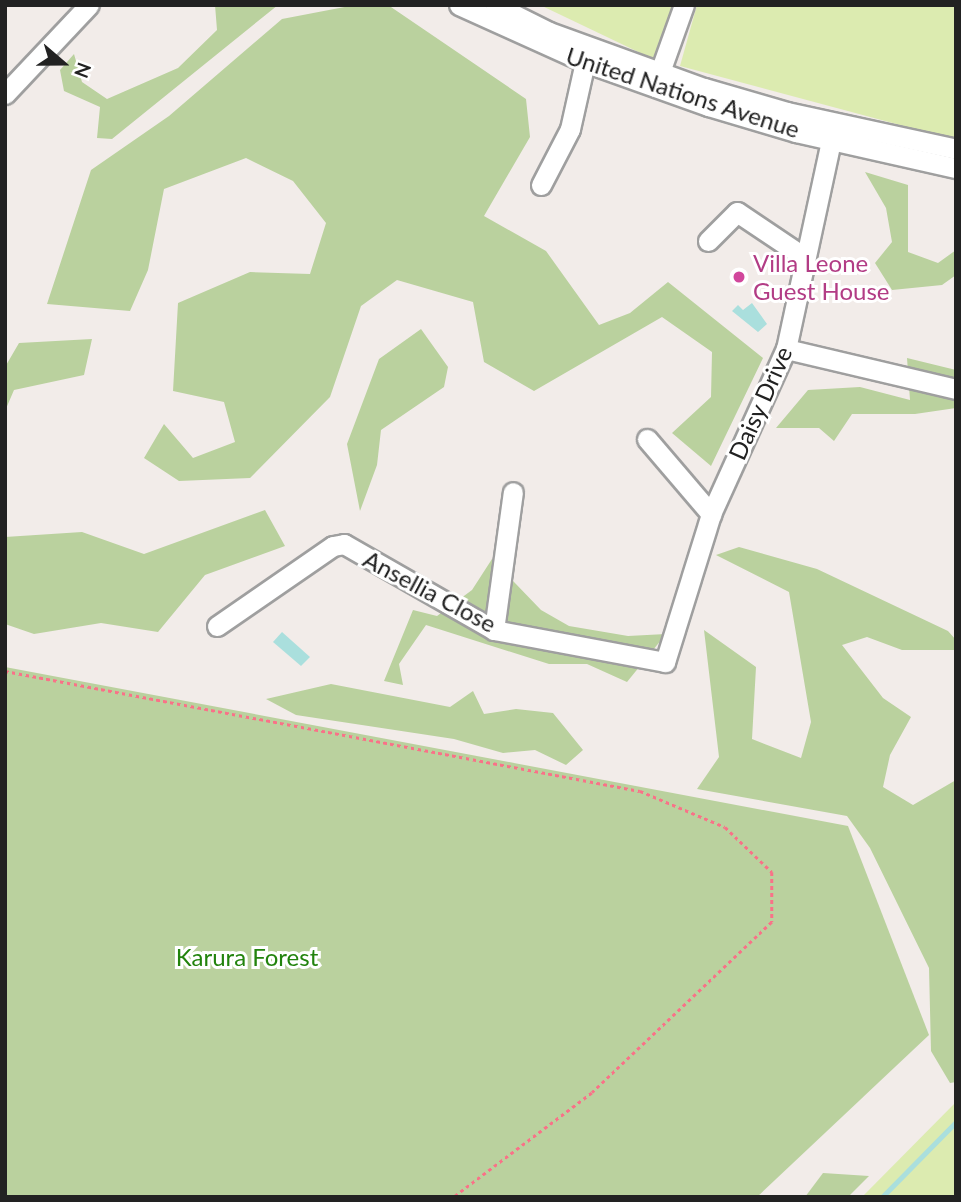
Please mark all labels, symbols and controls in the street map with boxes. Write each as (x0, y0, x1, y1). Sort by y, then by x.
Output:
north arrow (28, 28, 98, 98)
street label: United Nations Avenue (562, 40, 804, 144)
text: N (70, 60, 97, 81)
place label: Villa Leone Guest House (753, 249, 890, 305)
marker: Villa Leone Guest House (731, 269, 747, 285)
street label: Daisy Drive (722, 342, 798, 464)
street label: Ansellia Close (359, 544, 501, 638)
park label: Karura Forest (176, 943, 318, 971)

